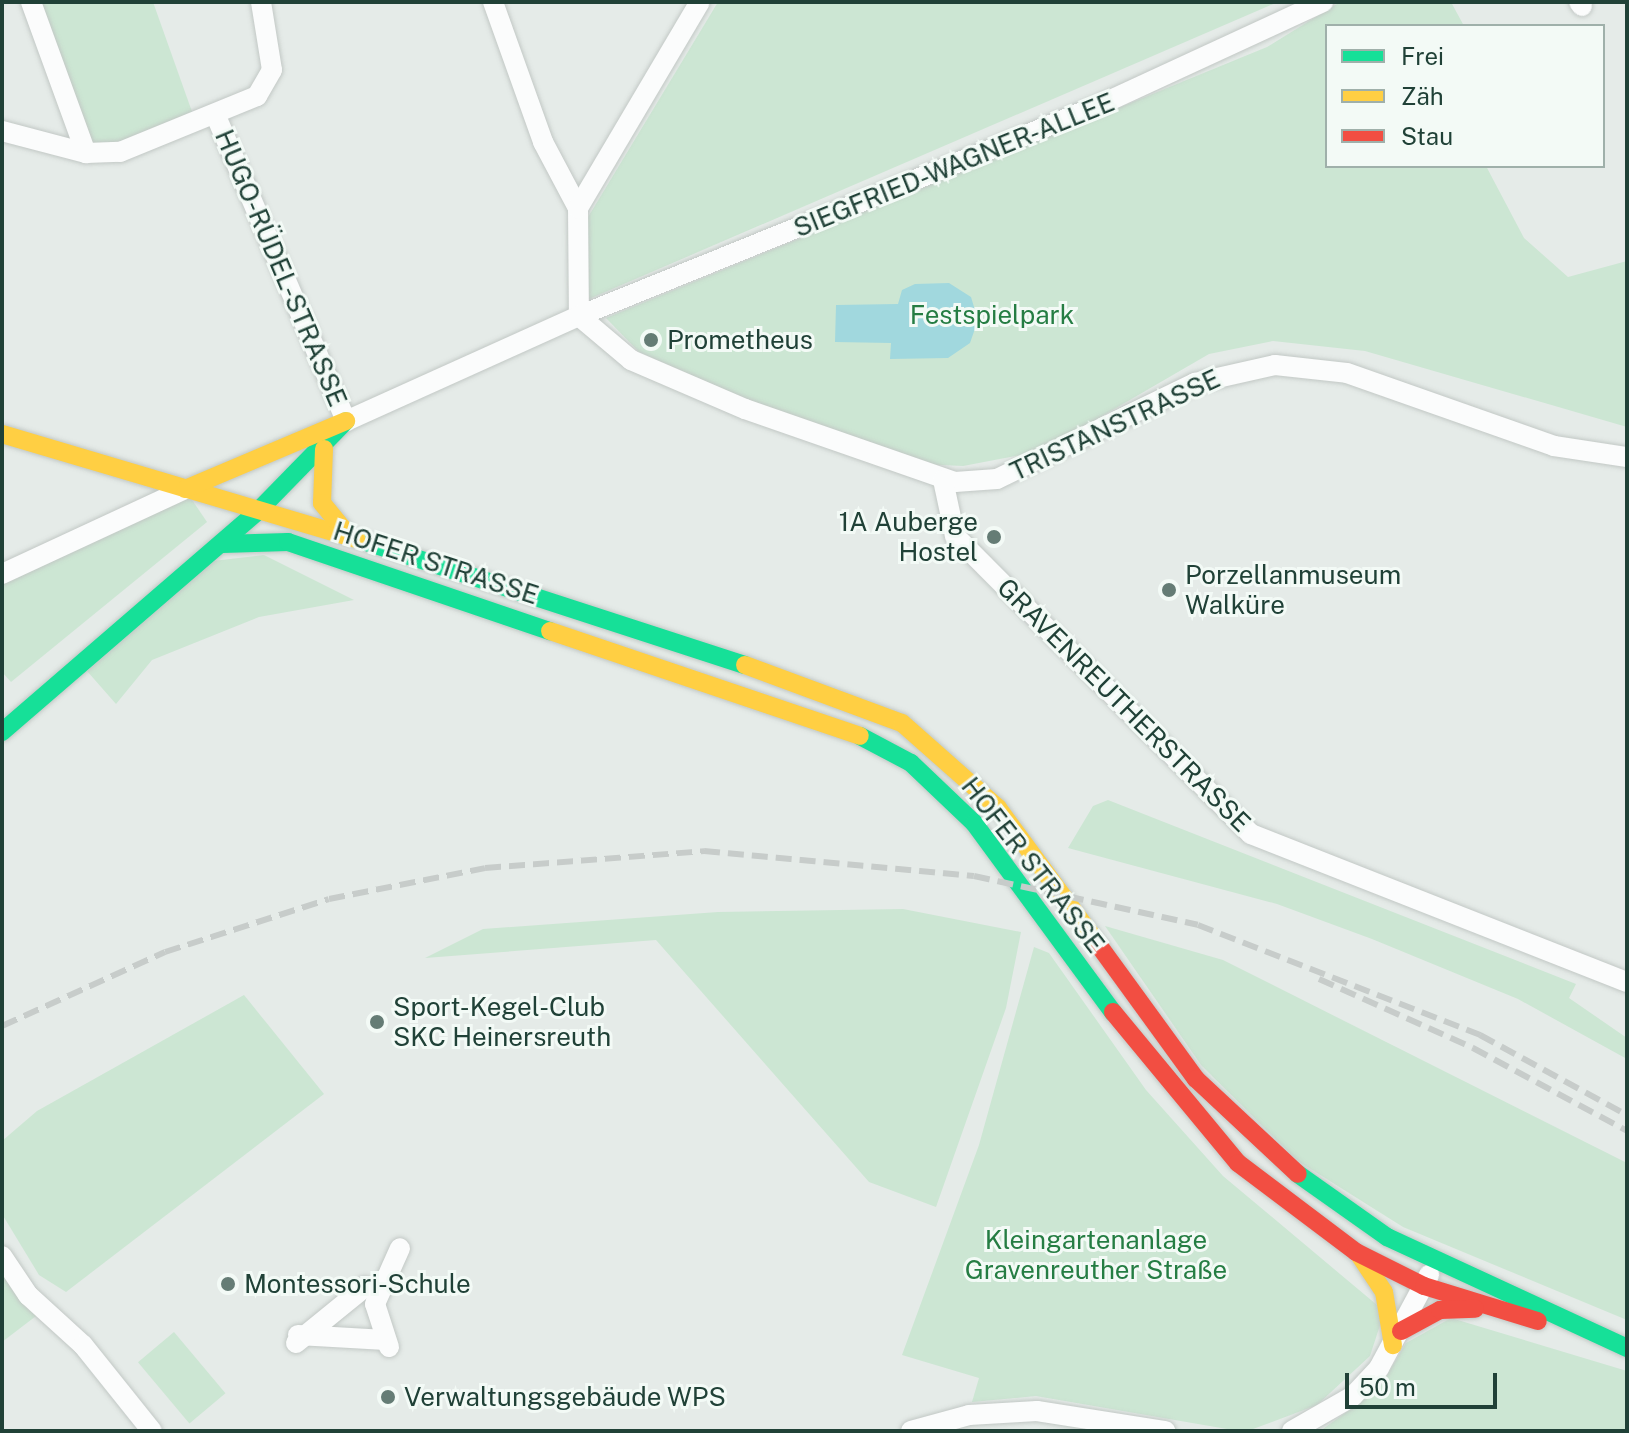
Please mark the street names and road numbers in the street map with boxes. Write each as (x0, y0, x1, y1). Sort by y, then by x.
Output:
street label: SIEGFRIED-WAGNER-ALLEE (789, 86, 1119, 244)
street label: HUGO-RÜDEL-STRASSE (208, 125, 354, 411)
street label: TRISTANSTRASSE (1005, 363, 1225, 487)
street label: HOFER STRASSE (329, 515, 543, 611)
street label: GRAVENREUTHERSTRASSE (991, 572, 1257, 838)
street label: HOFER STRASSE (955, 771, 1111, 959)

